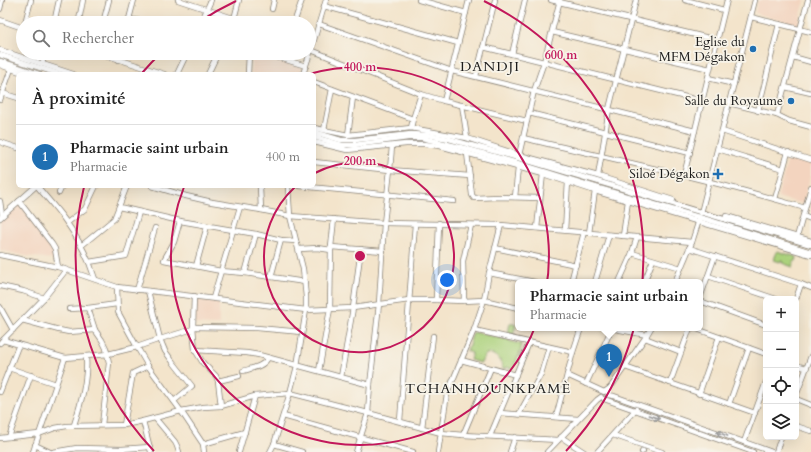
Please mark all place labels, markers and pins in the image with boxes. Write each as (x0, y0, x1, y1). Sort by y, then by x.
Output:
place label: Eglise du MFM Dégakon (659, 33, 746, 66)
marker: Eglise du MFM Dégakon (748, 44, 758, 54)
place label: Salle du Royaume (685, 92, 783, 110)
marker: Salle du Royaume (786, 96, 796, 106)
place label: Siloé Dégakon (629, 165, 711, 183)
marker: Siloé Dégakon (713, 169, 723, 179)
centre of rings (353, 249, 367, 263)
pin: 1 (596, 344, 622, 377)

